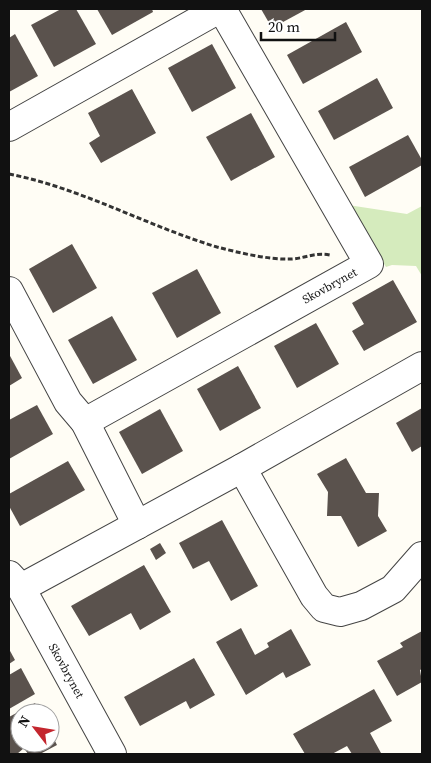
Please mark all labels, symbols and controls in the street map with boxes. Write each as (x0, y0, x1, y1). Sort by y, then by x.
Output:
scale bar (261, 10, 335, 42)
text: 20 m (268, 16, 300, 37)
street label: Skovbrynet (299, 264, 360, 308)
street label: Skovbrynet (45, 640, 88, 701)
north arrow (10, 703, 60, 753)
text: N (13, 712, 35, 731)

